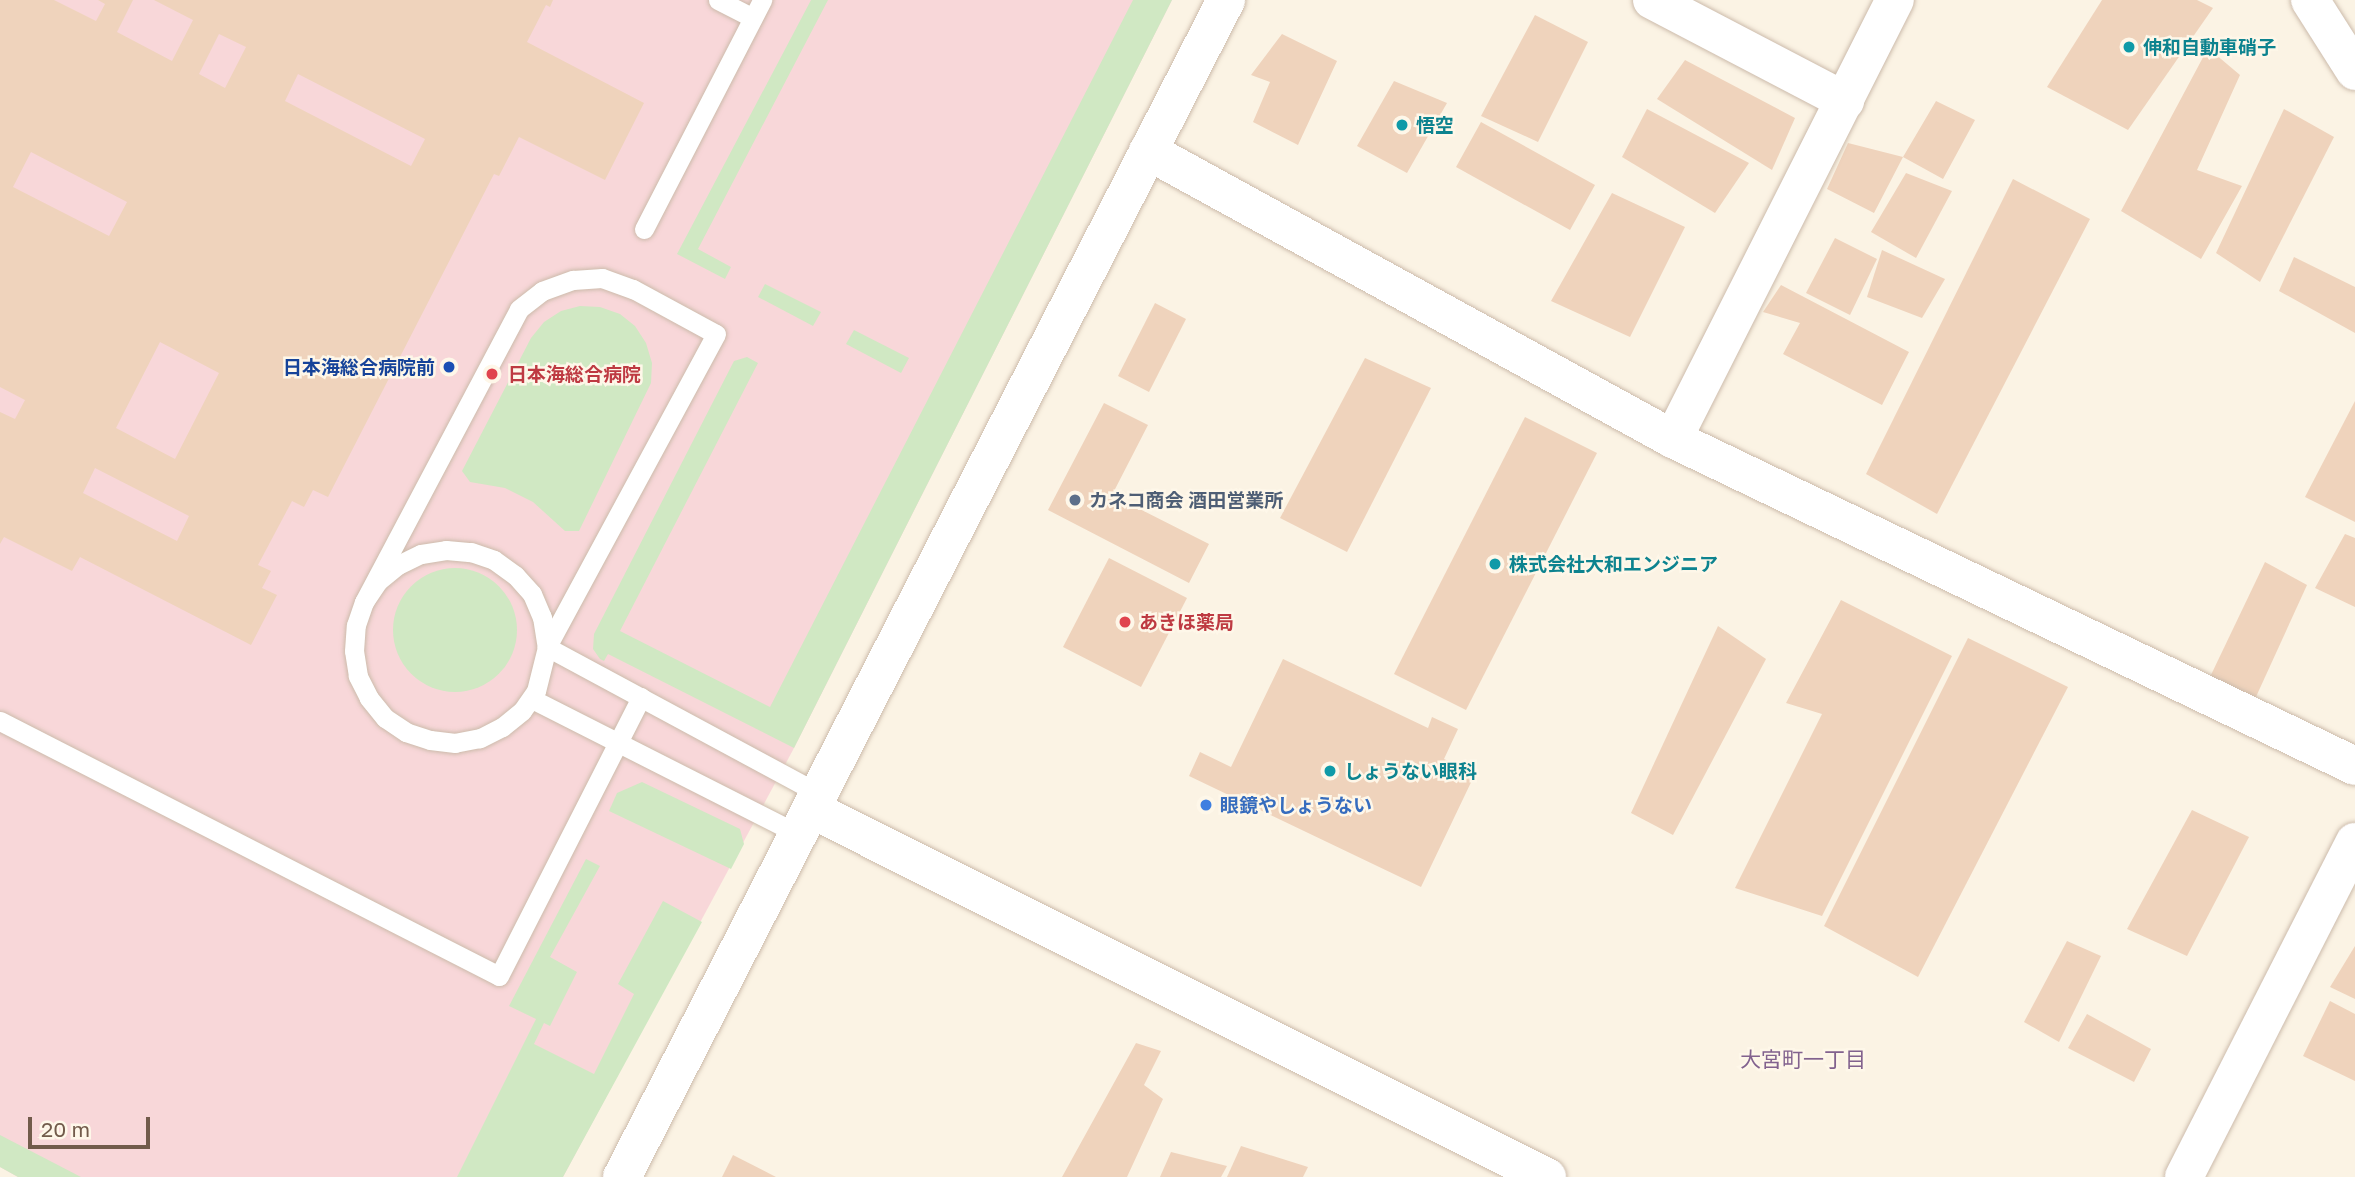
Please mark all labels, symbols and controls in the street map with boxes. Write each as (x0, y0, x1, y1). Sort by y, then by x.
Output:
place label: 伸和自動車硝子 (2143, 36, 2276, 58)
marker: 伸和自動車硝子 (2121, 39, 2137, 55)
place label: 悟空 (1416, 114, 1454, 136)
marker: 悟空 (1394, 117, 1410, 133)
place label: 日本海総合病院前 (283, 356, 435, 378)
marker: 日本海総合病院前 (441, 359, 457, 375)
place label: 日本海総合病院 (508, 363, 641, 385)
marker: 日本海総合病院 (482, 364, 502, 384)
place label: カネコ商会 酒田営業所 (1089, 489, 1284, 511)
marker: カネコ商会 酒田営業所 (1067, 492, 1083, 508)
place label: 株式会社大和エンジニア (1509, 553, 1718, 575)
marker: 株式会社大和エンジニア (1487, 556, 1503, 572)
place label: あきほ薬局 (1139, 611, 1234, 633)
marker: あきほ薬局 (1117, 614, 1133, 630)
place label: しょうない眼科 (1344, 760, 1477, 782)
marker: しょうない眼科 (1322, 763, 1338, 779)
place label: 眼鏡やしょうない (1220, 794, 1372, 816)
marker: 眼鏡やしょうない (1198, 797, 1214, 813)
district label: 大宮町一丁目 (1740, 1046, 1866, 1072)
scale bar (32, 1104, 154, 1148)
text: 20 m (41, 1116, 90, 1142)

